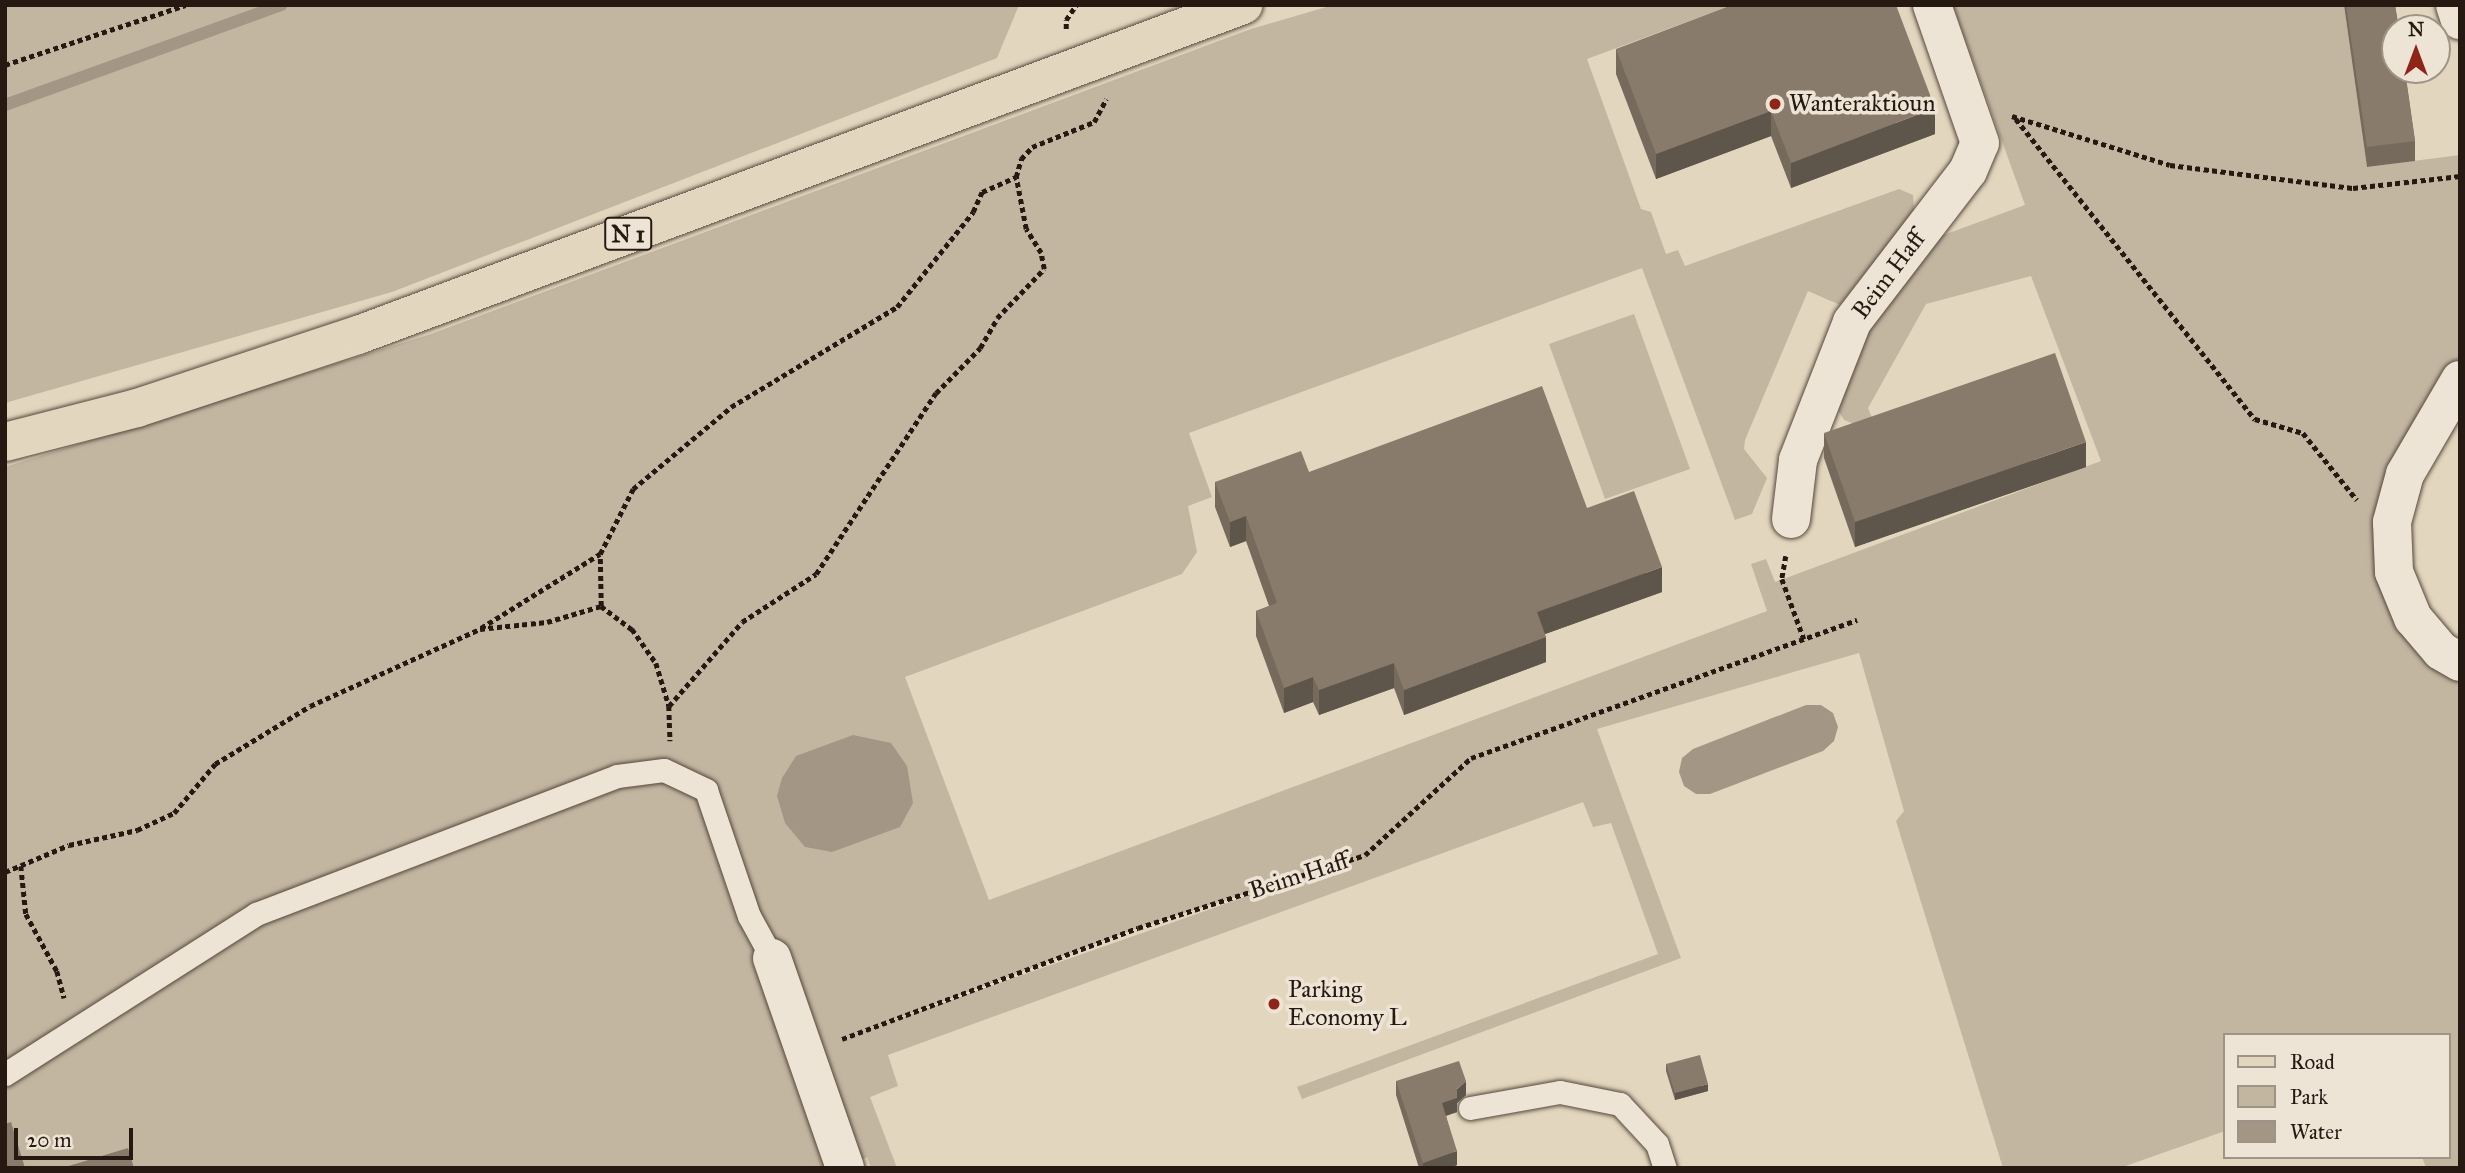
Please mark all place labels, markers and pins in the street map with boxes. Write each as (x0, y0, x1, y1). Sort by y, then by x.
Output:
place label: Wanteraktioun (1789, 90, 1935, 118)
marker: Wanteraktioun (1767, 96, 1783, 112)
place label: Parking Economy L (1288, 976, 1407, 1032)
marker: Parking Economy L (1266, 996, 1282, 1012)

